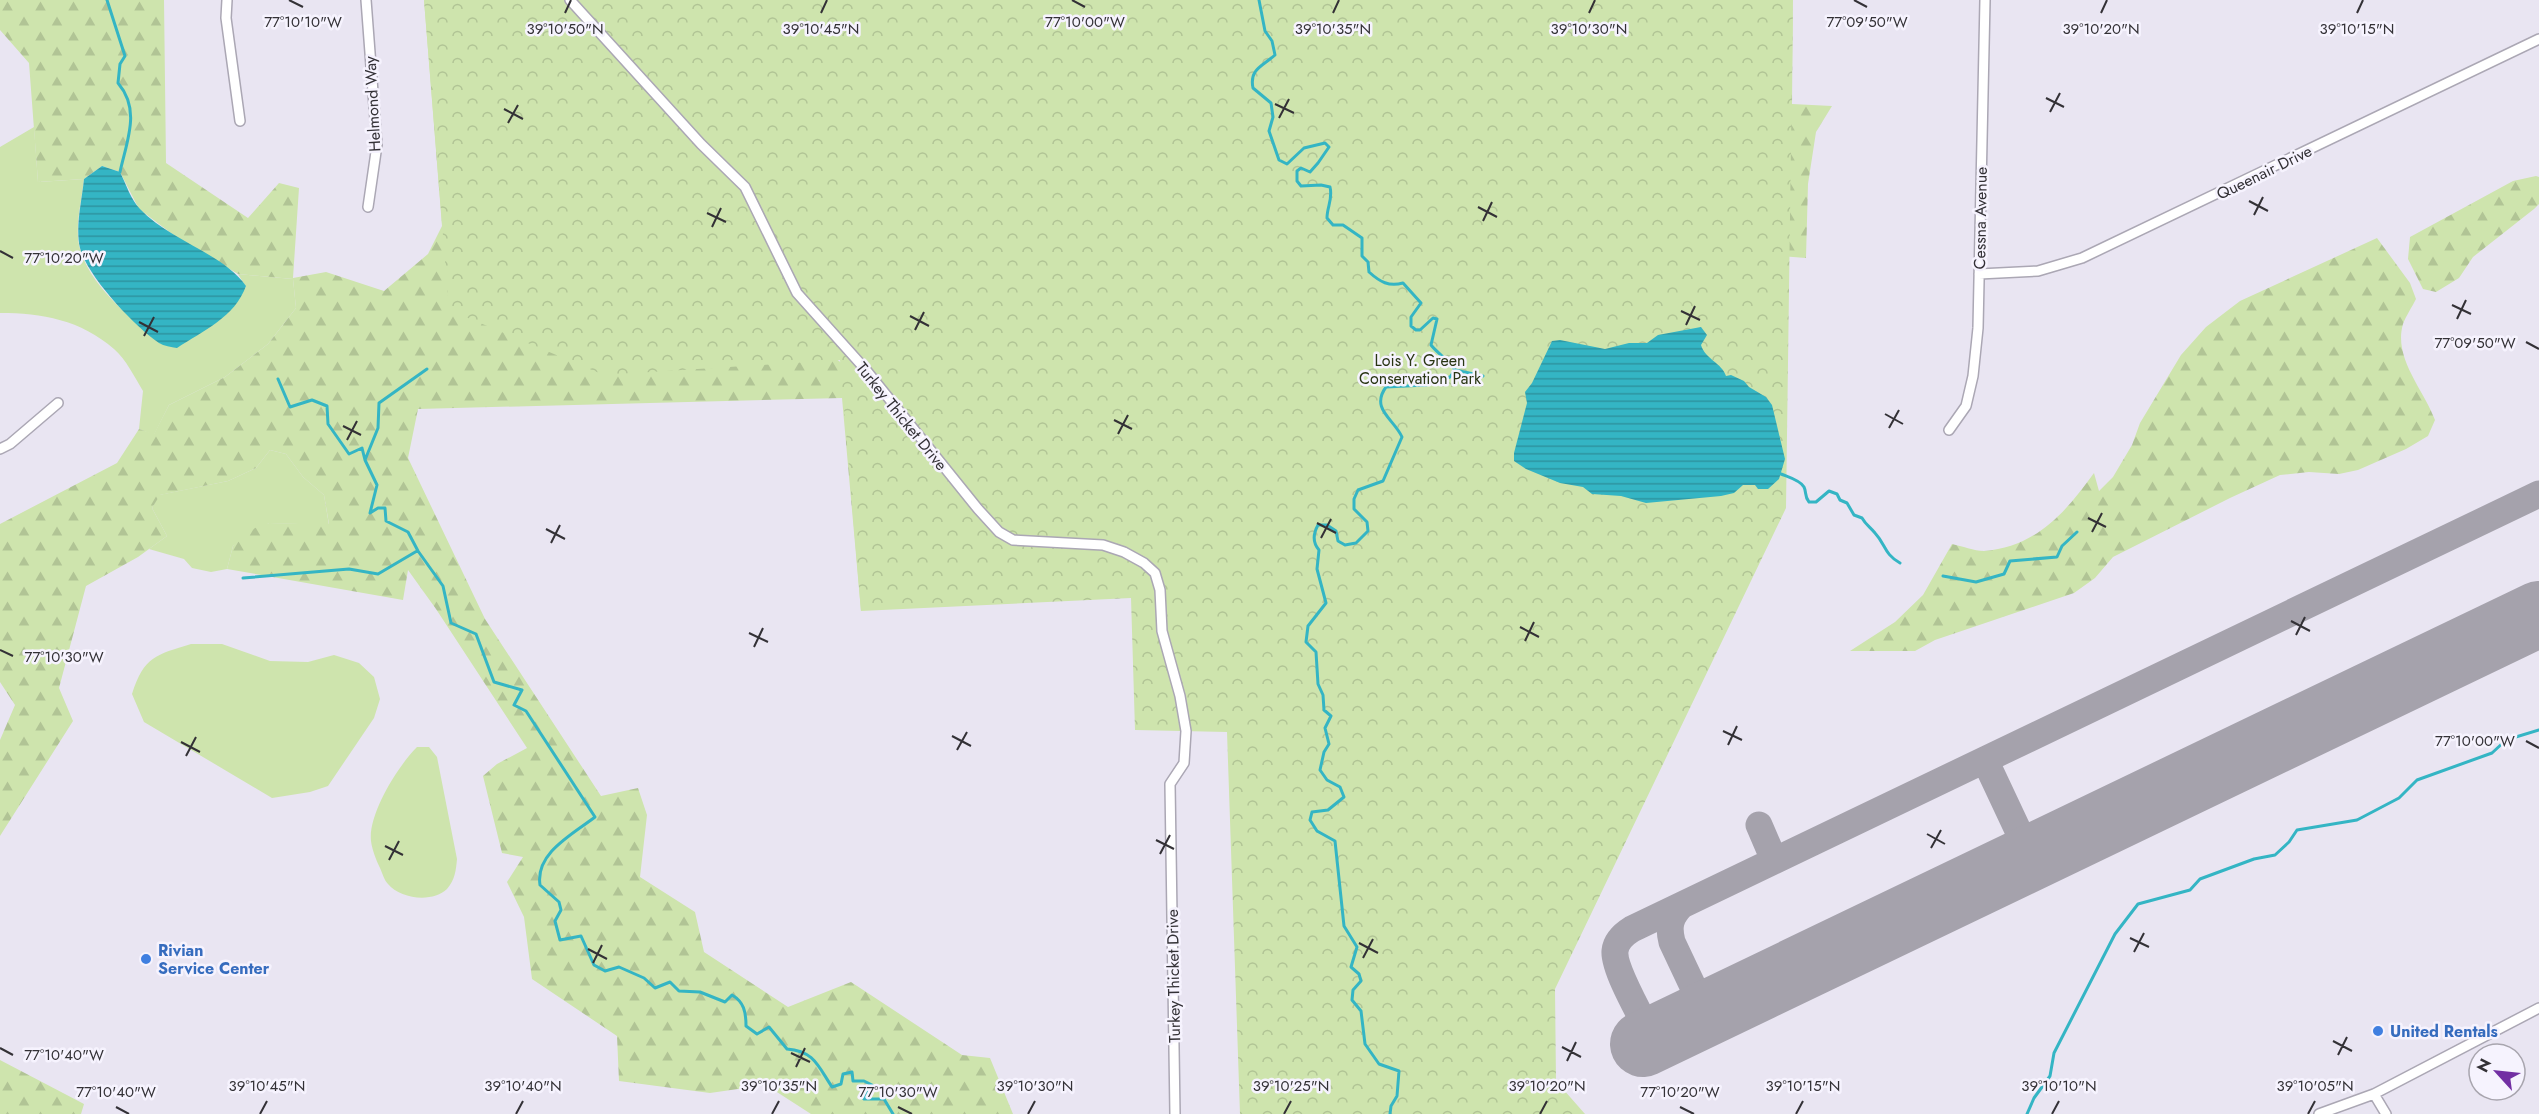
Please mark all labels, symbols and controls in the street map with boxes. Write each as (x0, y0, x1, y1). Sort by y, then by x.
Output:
text: 77°10'10"W (264, 11, 342, 33)
text: 77°10'00"W (1045, 11, 1125, 33)
text: 77°09'50"W (1826, 11, 1908, 33)
text: 39°10'50"N (526, 18, 604, 40)
text: 39°10'45"N (783, 18, 859, 40)
text: 39°10'35"N (1295, 18, 1371, 40)
text: 39°10'30"N (1551, 18, 1627, 40)
text: 39°10'20"N (2062, 18, 2140, 40)
text: 39°10'15"N (2320, 18, 2394, 40)
street label: Helmond Way (358, 55, 386, 152)
street label: Queenair Drive (2213, 139, 2316, 206)
street label: Cessna Avenue (1968, 166, 1993, 270)
text: 77°10'20"W (24, 247, 104, 269)
text: 77°09'50"W (2434, 332, 2516, 354)
park label: Lois Y. Green Conservation Park (1359, 349, 1482, 390)
street label: Turkey Thicket Drive (851, 357, 953, 475)
text: 77°10'30"W (25, 646, 104, 668)
text: 77°10'00"W (2435, 730, 2515, 752)
street label: Turkey Thicket Drive (1161, 909, 1186, 1043)
place label: Rivian Service Center (158, 939, 270, 980)
marker: Rivian Service Center (139, 952, 153, 966)
place label: United Rentals (2390, 1020, 2498, 1043)
marker: United Rentals (2371, 1024, 2385, 1038)
north arrow (2467, 1042, 2527, 1102)
text: 77°10'40"W (24, 1044, 104, 1066)
text: N (2471, 1055, 2497, 1076)
text: 39°10'45"N (229, 1075, 305, 1097)
text: 39°10'40"N (484, 1075, 562, 1097)
text: 39°10'35"N (741, 1075, 817, 1097)
text: 39°10'30"N (997, 1075, 1073, 1097)
text: 39°10'25"N (1253, 1075, 1329, 1097)
text: 39°10'20"N (1508, 1075, 1586, 1097)
text: 39°10'15"N (1766, 1075, 1840, 1097)
text: 39°10'10"N (2021, 1075, 2097, 1097)
text: 39°10'05"N (2276, 1075, 2354, 1097)
text: 77°10'40"W (76, 1081, 156, 1103)
text: 77°10'30"W (859, 1081, 938, 1103)
text: 77°10'20"W (1640, 1081, 1720, 1103)

